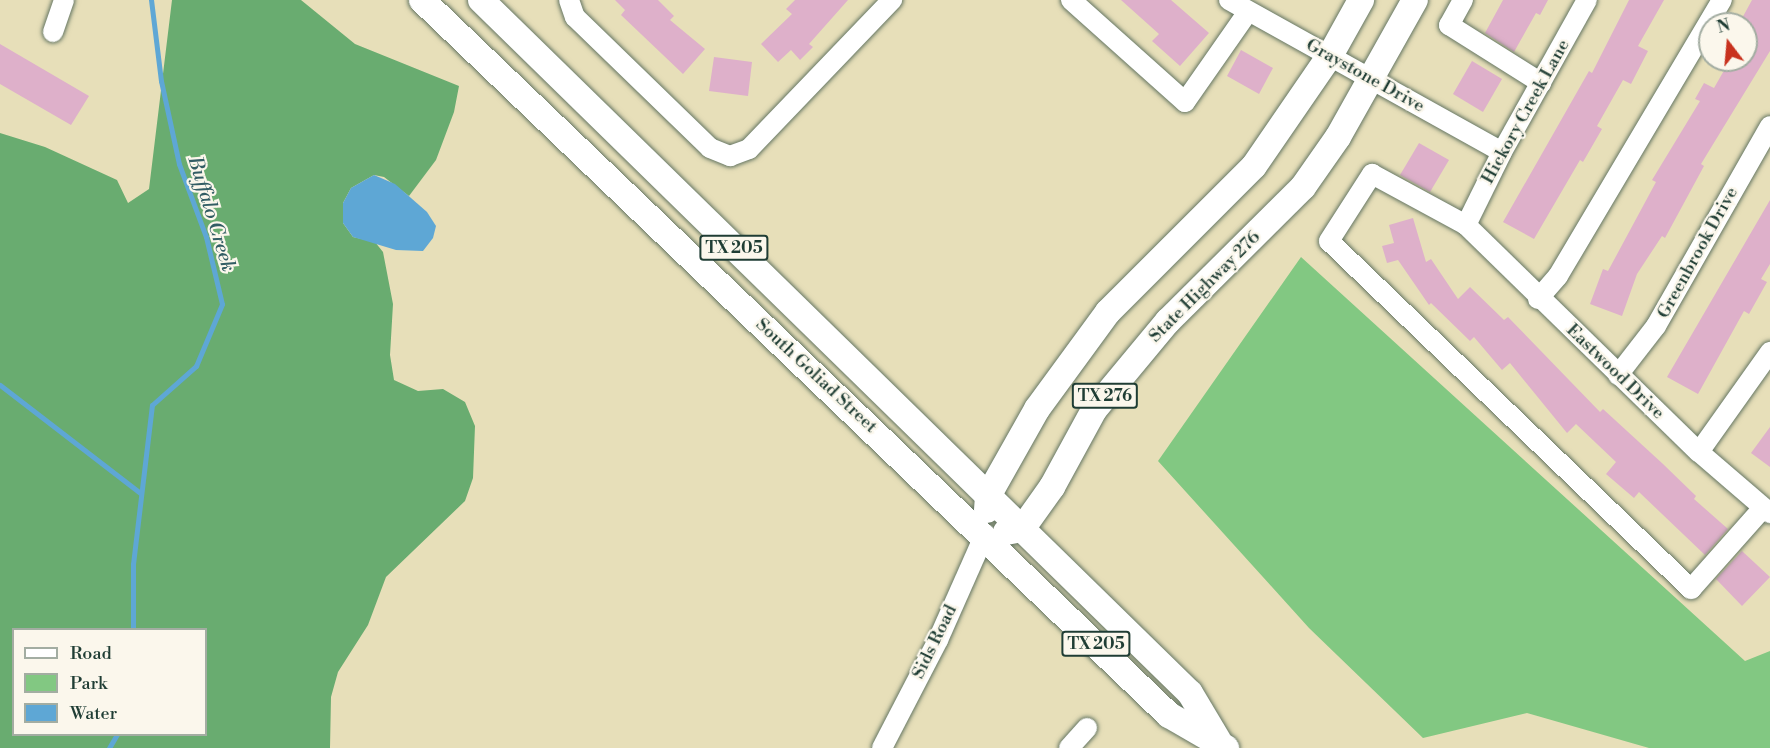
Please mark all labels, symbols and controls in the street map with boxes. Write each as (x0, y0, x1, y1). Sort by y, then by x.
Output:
north arrow (1698, 12, 1758, 72)
text: N (1715, 15, 1732, 38)
street label: Graystone Drive (1302, 34, 1428, 118)
street label: Hickory Creek Lane (1477, 36, 1575, 188)
water label: Buffalo Creek (182, 153, 240, 275)
street label: Greenbrook Drive (1653, 184, 1743, 322)
street label: State Highway 276 (1145, 227, 1265, 347)
road number: TX 205 (698, 235, 770, 261)
street label: South Goliad Street (751, 314, 881, 438)
street label: Eastwood Drive (1561, 320, 1669, 424)
road number: TX 276 (1070, 383, 1140, 409)
street label: Sids Road (908, 601, 962, 683)
legend (12, 628, 207, 736)
road number: TX 205 (1060, 631, 1132, 657)
text: Road (70, 642, 112, 665)
text: Park (70, 672, 107, 695)
text: Water (70, 702, 117, 725)

